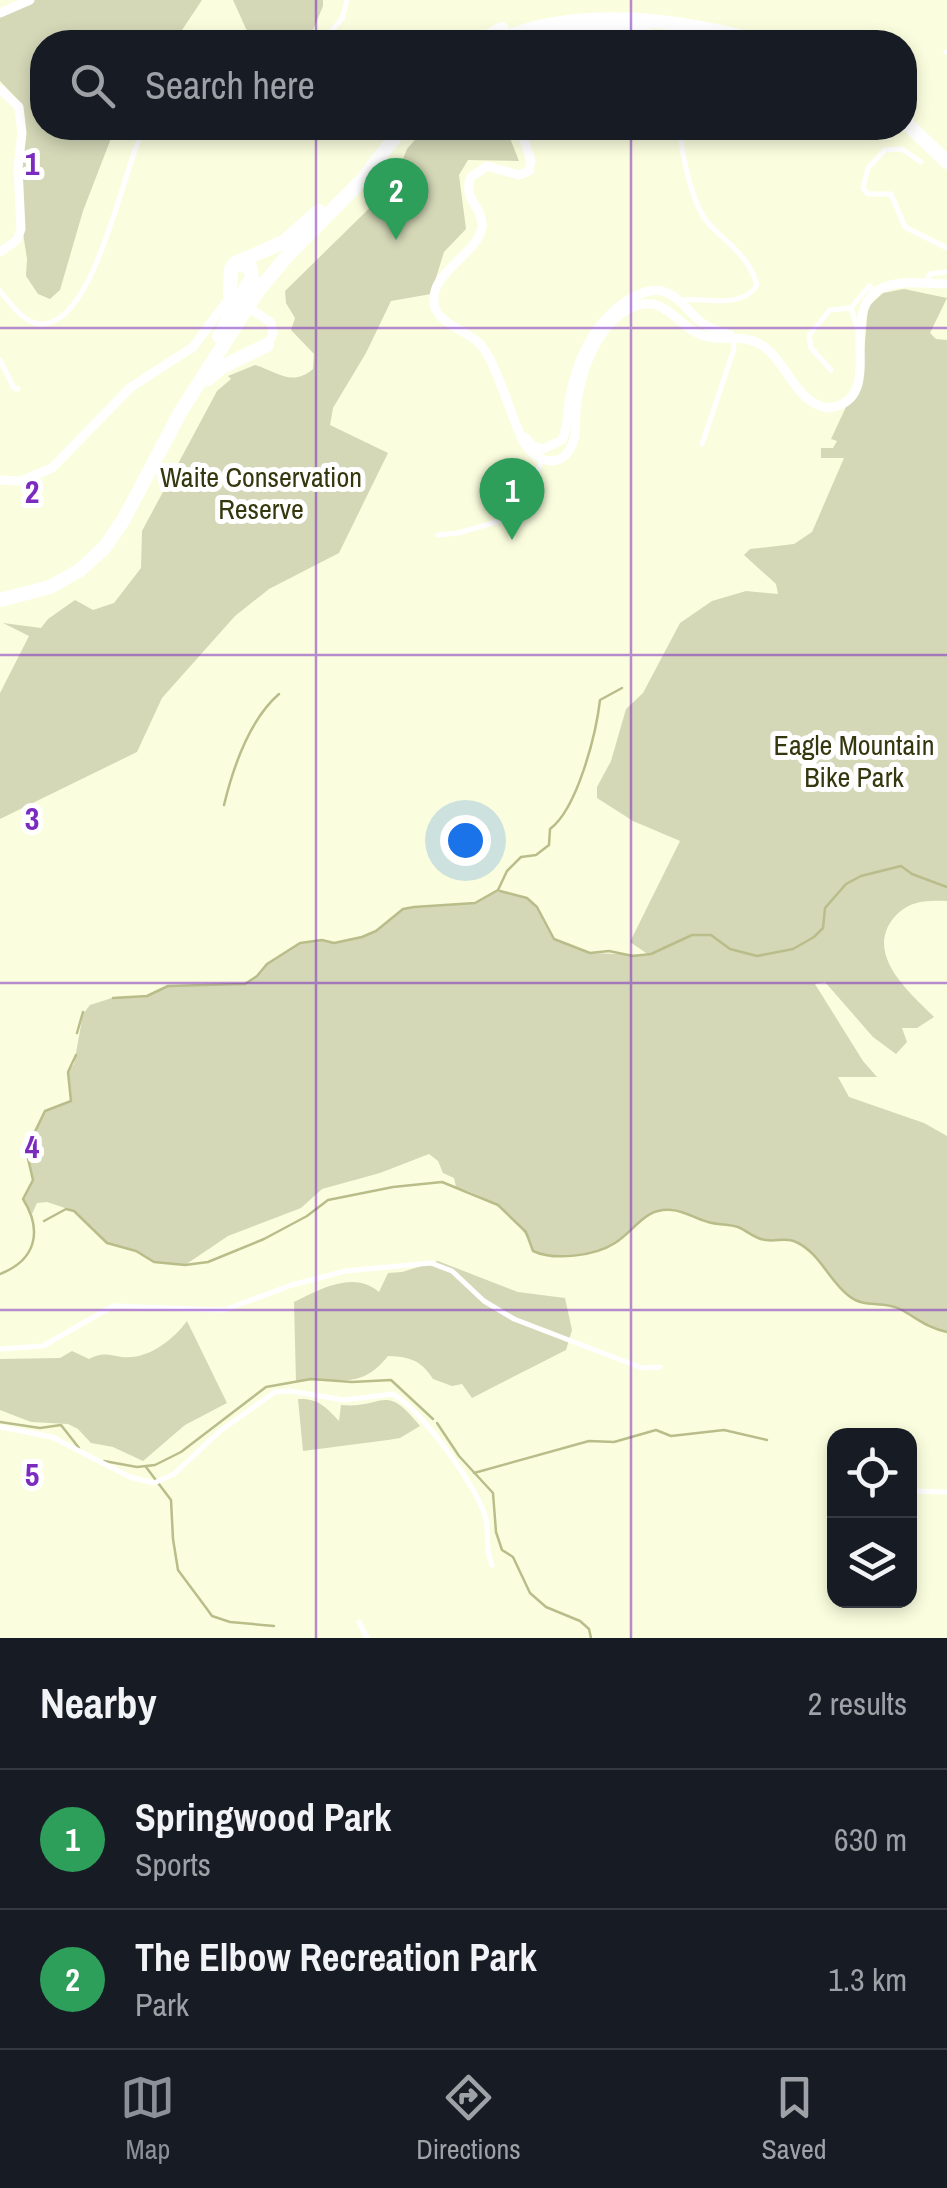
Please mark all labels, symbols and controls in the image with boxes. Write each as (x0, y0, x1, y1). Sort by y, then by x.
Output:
search box (30, 30, 917, 140)
icon: search (65, 58, 120, 113)
text: Search here (145, 60, 315, 111)
text: 1 (25, 142, 40, 185)
pin: 2 (364, 158, 428, 240)
park label: Waite Conservation Reserve (160, 458, 362, 528)
pin: 1 (480, 458, 544, 540)
text: 2 (25, 470, 39, 513)
park label: Eagle Mountain Bike Park (774, 726, 934, 796)
text: 3 (25, 797, 39, 840)
your location (440, 815, 491, 866)
text: 4 (25, 1125, 40, 1168)
map controls (827, 1428, 917, 1608)
button: locate (827, 1428, 917, 1518)
text: 5 (25, 1453, 39, 1496)
button: layers (827, 1518, 917, 1608)
text: Nearby (40, 1675, 157, 1731)
text: 2 results (808, 1682, 907, 1725)
text: Springwood Park (135, 1792, 391, 1843)
text: 1 (65, 1818, 80, 1861)
text: 630 m (834, 1818, 907, 1861)
text: Sports (135, 1843, 211, 1886)
text: The Elbow Recreation Park (135, 1932, 537, 1983)
text: 2 (65, 1958, 80, 2001)
text: 1.3 km (828, 1958, 907, 2001)
text: Park (135, 1983, 189, 2026)
tab: Map (120, 2070, 175, 2168)
tab: Directions (416, 2070, 521, 2168)
tab: Saved (762, 2070, 827, 2168)

